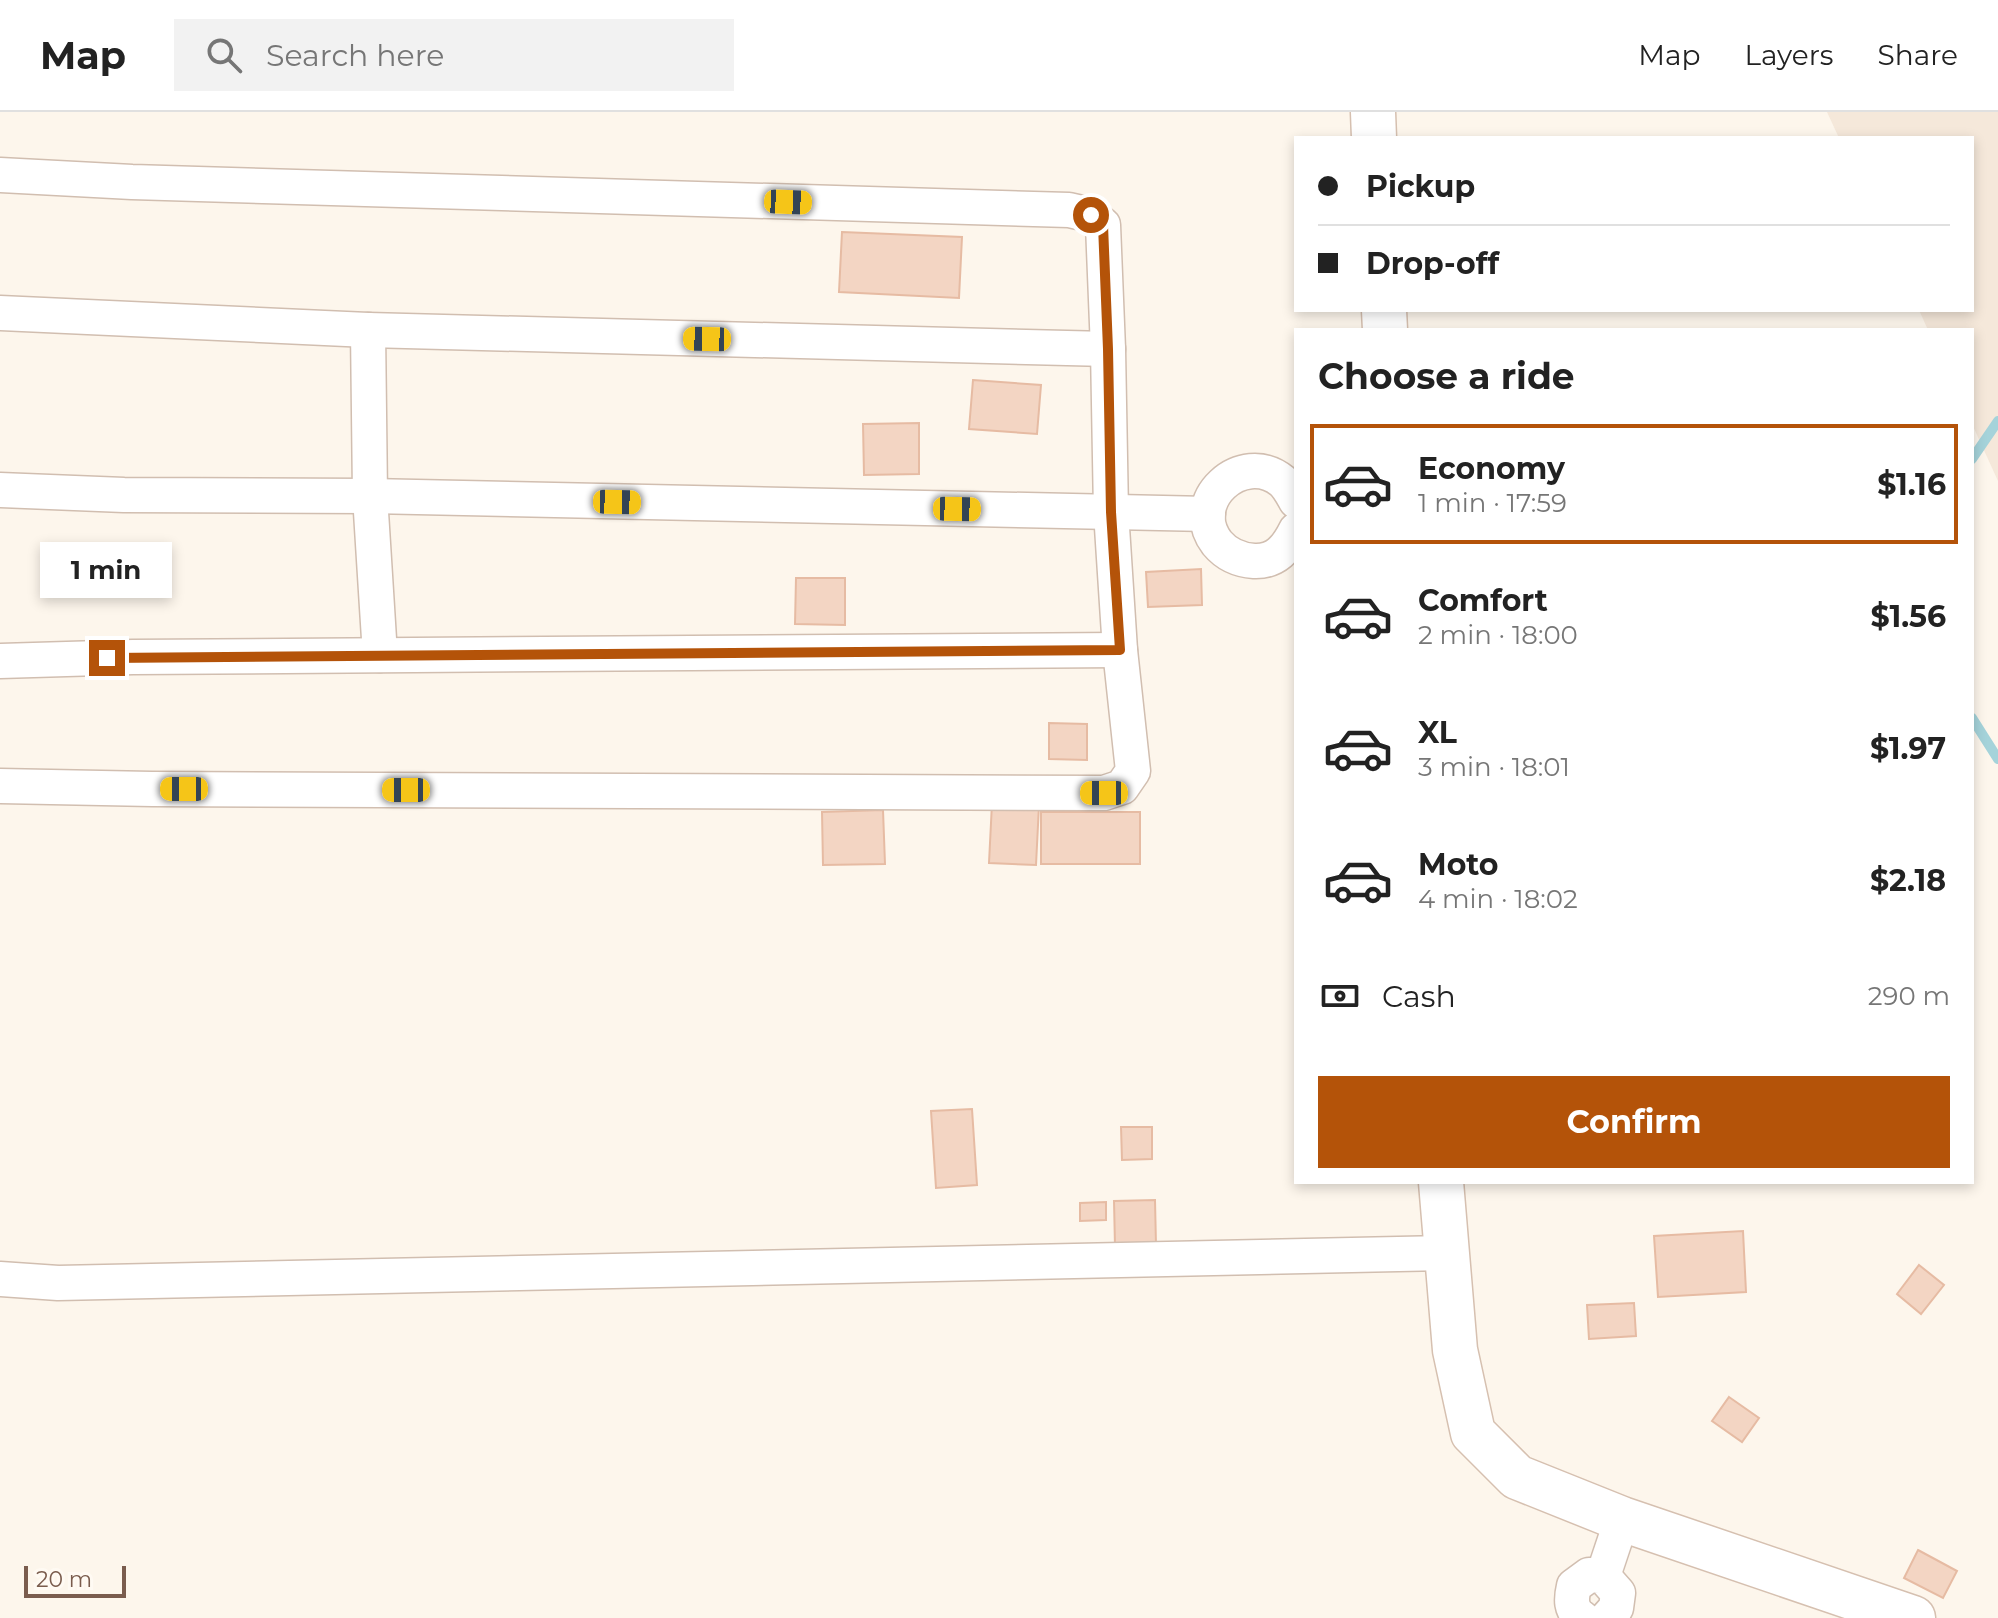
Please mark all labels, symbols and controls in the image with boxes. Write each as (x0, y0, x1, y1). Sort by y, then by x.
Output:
search box (174, 19, 734, 91)
text: Map (40, 32, 126, 79)
icon: search (202, 33, 246, 77)
text: Search here (266, 37, 444, 74)
text: Map (1638, 38, 1701, 72)
text: Layers (1745, 38, 1834, 72)
text: Share (1878, 38, 1958, 72)
text: Pickup (1366, 168, 1475, 205)
car (764, 189, 812, 215)
route start (1073, 197, 1109, 233)
text: Drop-off (1366, 245, 1499, 282)
car (683, 327, 731, 351)
text: Choose a ride (1318, 354, 1575, 398)
icon: car (1322, 448, 1394, 520)
text: Economy (1418, 450, 1565, 487)
text: $1.16 (1877, 466, 1946, 503)
text: 1 min · 17:59 (1418, 487, 1567, 519)
car (593, 490, 641, 514)
car (933, 497, 981, 521)
callout: 1 min (41, 542, 173, 598)
text: 1 min (71, 554, 141, 586)
icon: car (1322, 580, 1394, 652)
text: Comfort (1418, 582, 1548, 619)
text: $1.56 (1871, 598, 1946, 635)
text: 2 min · 18:00 (1418, 619, 1578, 651)
route end (89, 640, 125, 676)
icon: car (1322, 712, 1394, 784)
text: XL (1418, 714, 1457, 751)
text: $1.97 (1870, 730, 1946, 767)
text: 3 min · 18:01 (1418, 751, 1570, 783)
car (160, 777, 208, 801)
car (382, 778, 430, 802)
car (1080, 781, 1128, 805)
icon: car (1322, 844, 1394, 916)
text: Moto (1418, 846, 1499, 883)
text: $2.18 (1870, 862, 1946, 899)
text: 4 min · 18:02 (1418, 883, 1578, 915)
icon: cash (1318, 974, 1362, 1018)
text: Cash (1382, 978, 1456, 1015)
text: 290 m (1868, 980, 1950, 1012)
button: Confirm (1318, 1076, 1950, 1168)
scale bar (24, 1562, 126, 1598)
text: 20 m (36, 1566, 92, 1593)

